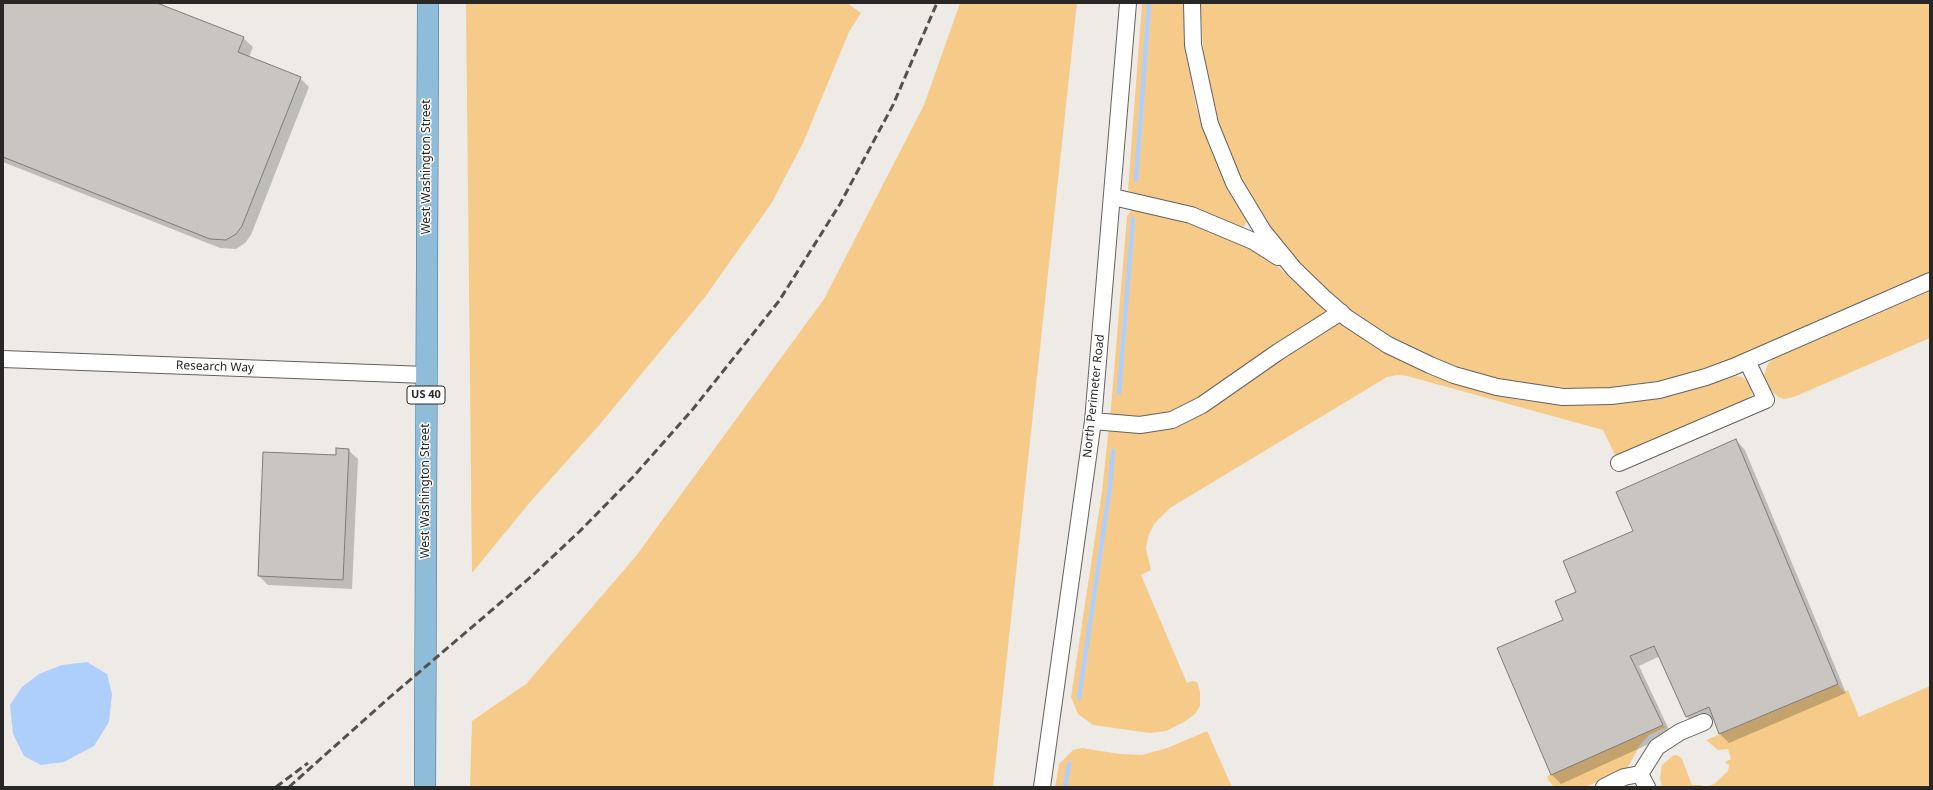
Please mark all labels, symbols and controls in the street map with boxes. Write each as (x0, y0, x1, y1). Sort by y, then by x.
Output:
street label: West Washington Street (420, 99, 434, 235)
street label: North Perimeter Road (1080, 333, 1108, 459)
street label: Research Way (176, 358, 254, 376)
road number: US 40 (407, 386, 445, 404)
street label: West Washington Street (419, 423, 433, 559)

